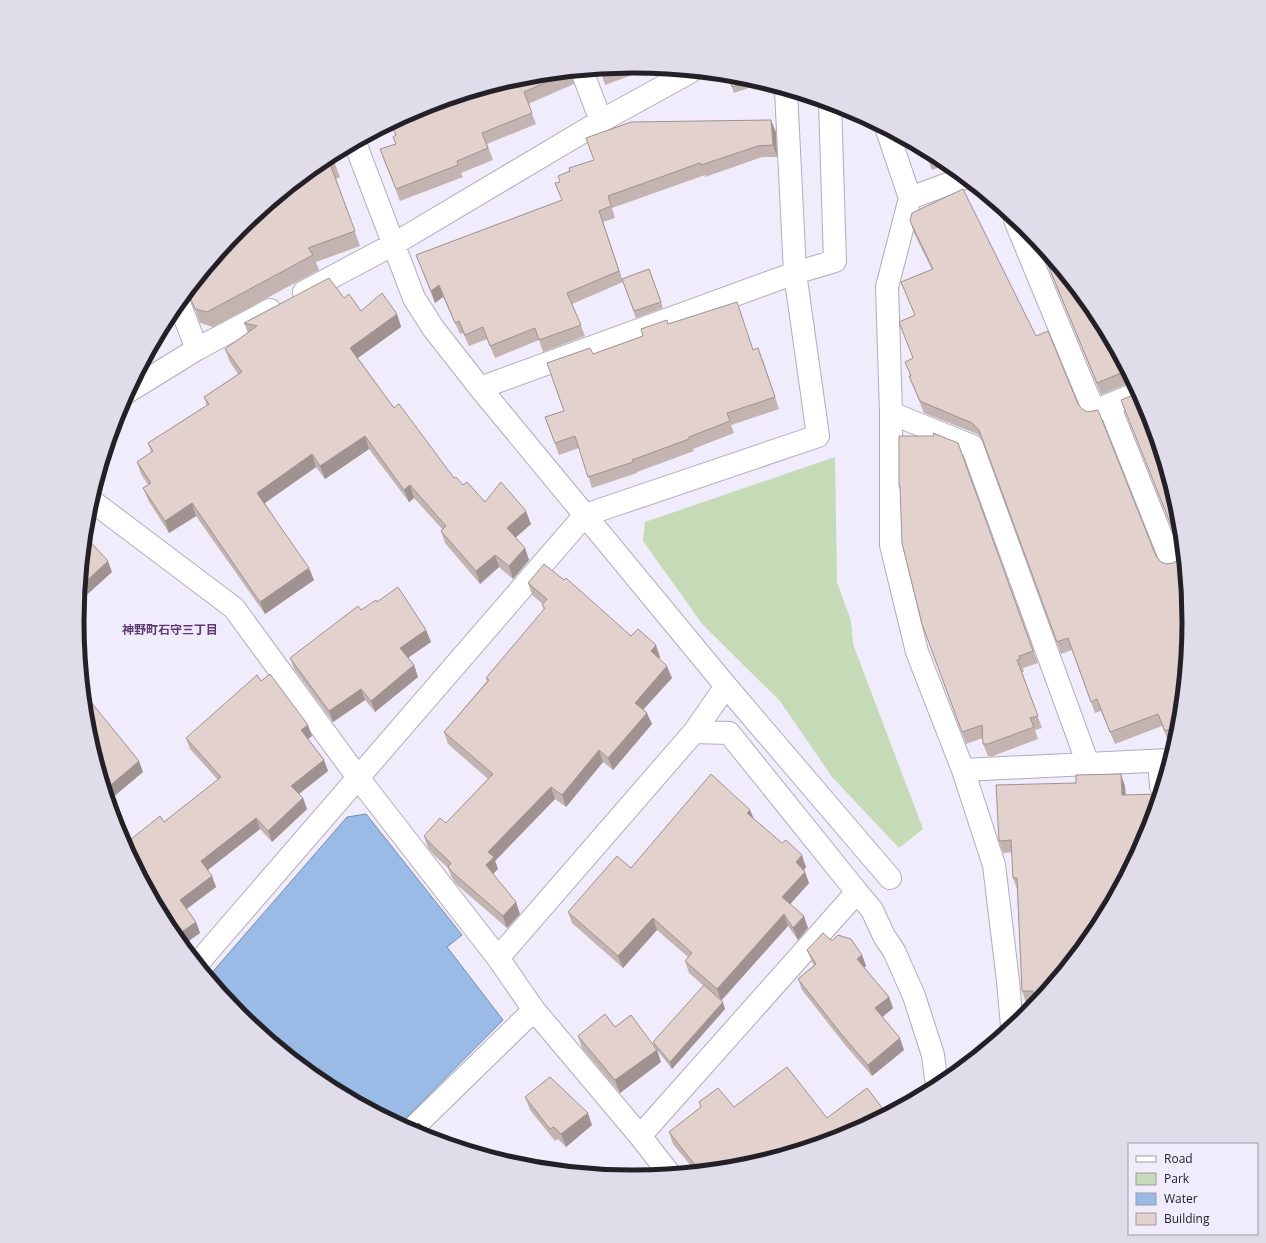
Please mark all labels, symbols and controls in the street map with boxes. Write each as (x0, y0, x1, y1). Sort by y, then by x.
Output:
district label: 神野町石守三丁目 (122, 621, 218, 638)
legend (1128, 1143, 1258, 1235)
text: Road (1164, 1150, 1193, 1167)
text: Park (1164, 1170, 1190, 1187)
text: Water (1164, 1190, 1198, 1207)
text: Building (1164, 1210, 1210, 1227)

